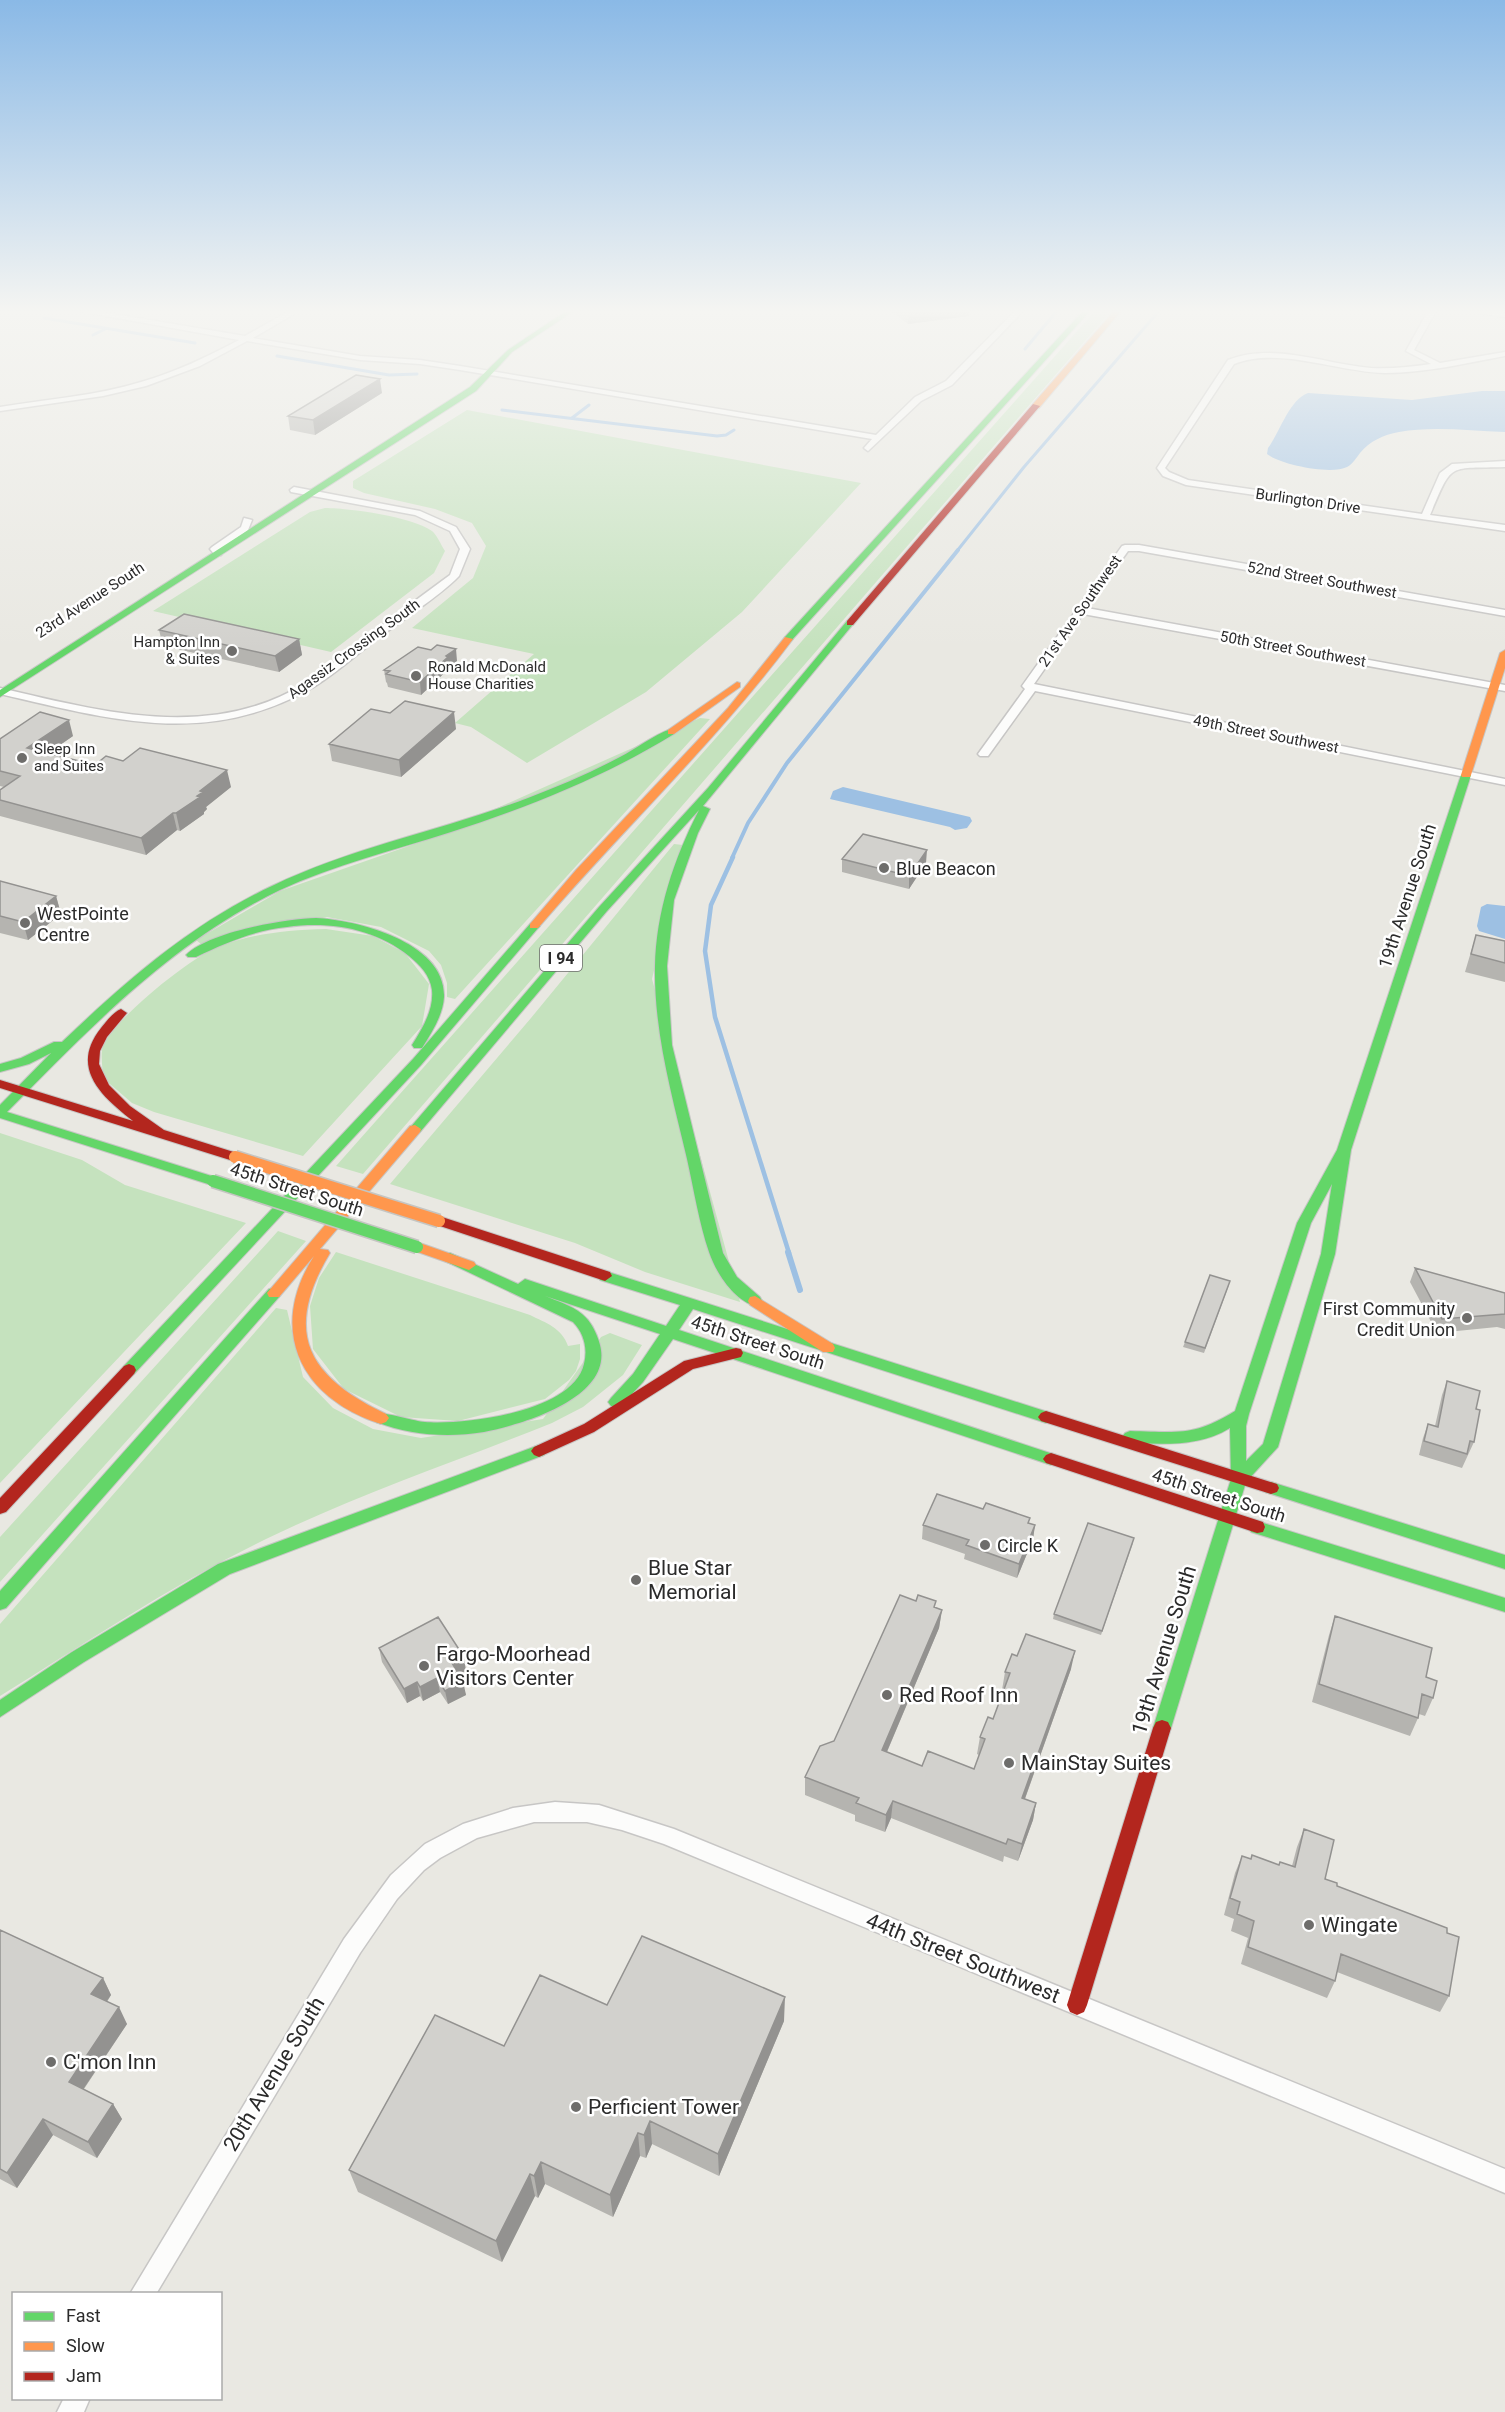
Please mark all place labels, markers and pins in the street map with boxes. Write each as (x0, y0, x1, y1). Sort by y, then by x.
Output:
place label: Hampton Inn & Suites (134, 633, 220, 668)
marker: Hampton Inn & Suites (225, 644, 239, 658)
place label: Ronald McDonald House Charities (428, 658, 546, 693)
marker: Ronald McDonald House Charities (409, 669, 423, 683)
place label: Sleep Inn and Suites (34, 740, 104, 775)
marker: Sleep Inn and Suites (15, 751, 29, 765)
place label: Blue Beacon (896, 858, 996, 879)
marker: Blue Beacon (877, 861, 891, 875)
place label: WestPointe Centre (37, 903, 129, 945)
marker: WestPointe Centre (18, 916, 32, 930)
place label: First Community Credit Union (1323, 1298, 1455, 1340)
marker: First Community Credit Union (1460, 1311, 1474, 1325)
place label: Circle K (997, 1535, 1059, 1556)
marker: Circle K (978, 1538, 992, 1552)
place label: Blue Star Memorial (648, 1556, 737, 1604)
marker: Blue Star Memorial (629, 1573, 643, 1587)
place label: Fargo-Moorhead Visitors Center (436, 1642, 591, 1690)
marker: Fargo-Moorhead Visitors Center (417, 1659, 431, 1673)
place label: Red Roof Inn (899, 1683, 1018, 1707)
marker: Red Roof Inn (880, 1688, 894, 1702)
place label: MainStay Suites (1021, 1751, 1171, 1775)
marker: MainStay Suites (1002, 1756, 1016, 1770)
place label: Wingate (1321, 1913, 1398, 1937)
marker: Wingate (1302, 1918, 1316, 1932)
place label: C'mon Inn (63, 2050, 156, 2074)
marker: C'mon Inn (44, 2055, 58, 2069)
place label: Perficient Tower (588, 2095, 739, 2119)
marker: Perficient Tower (569, 2100, 583, 2114)

